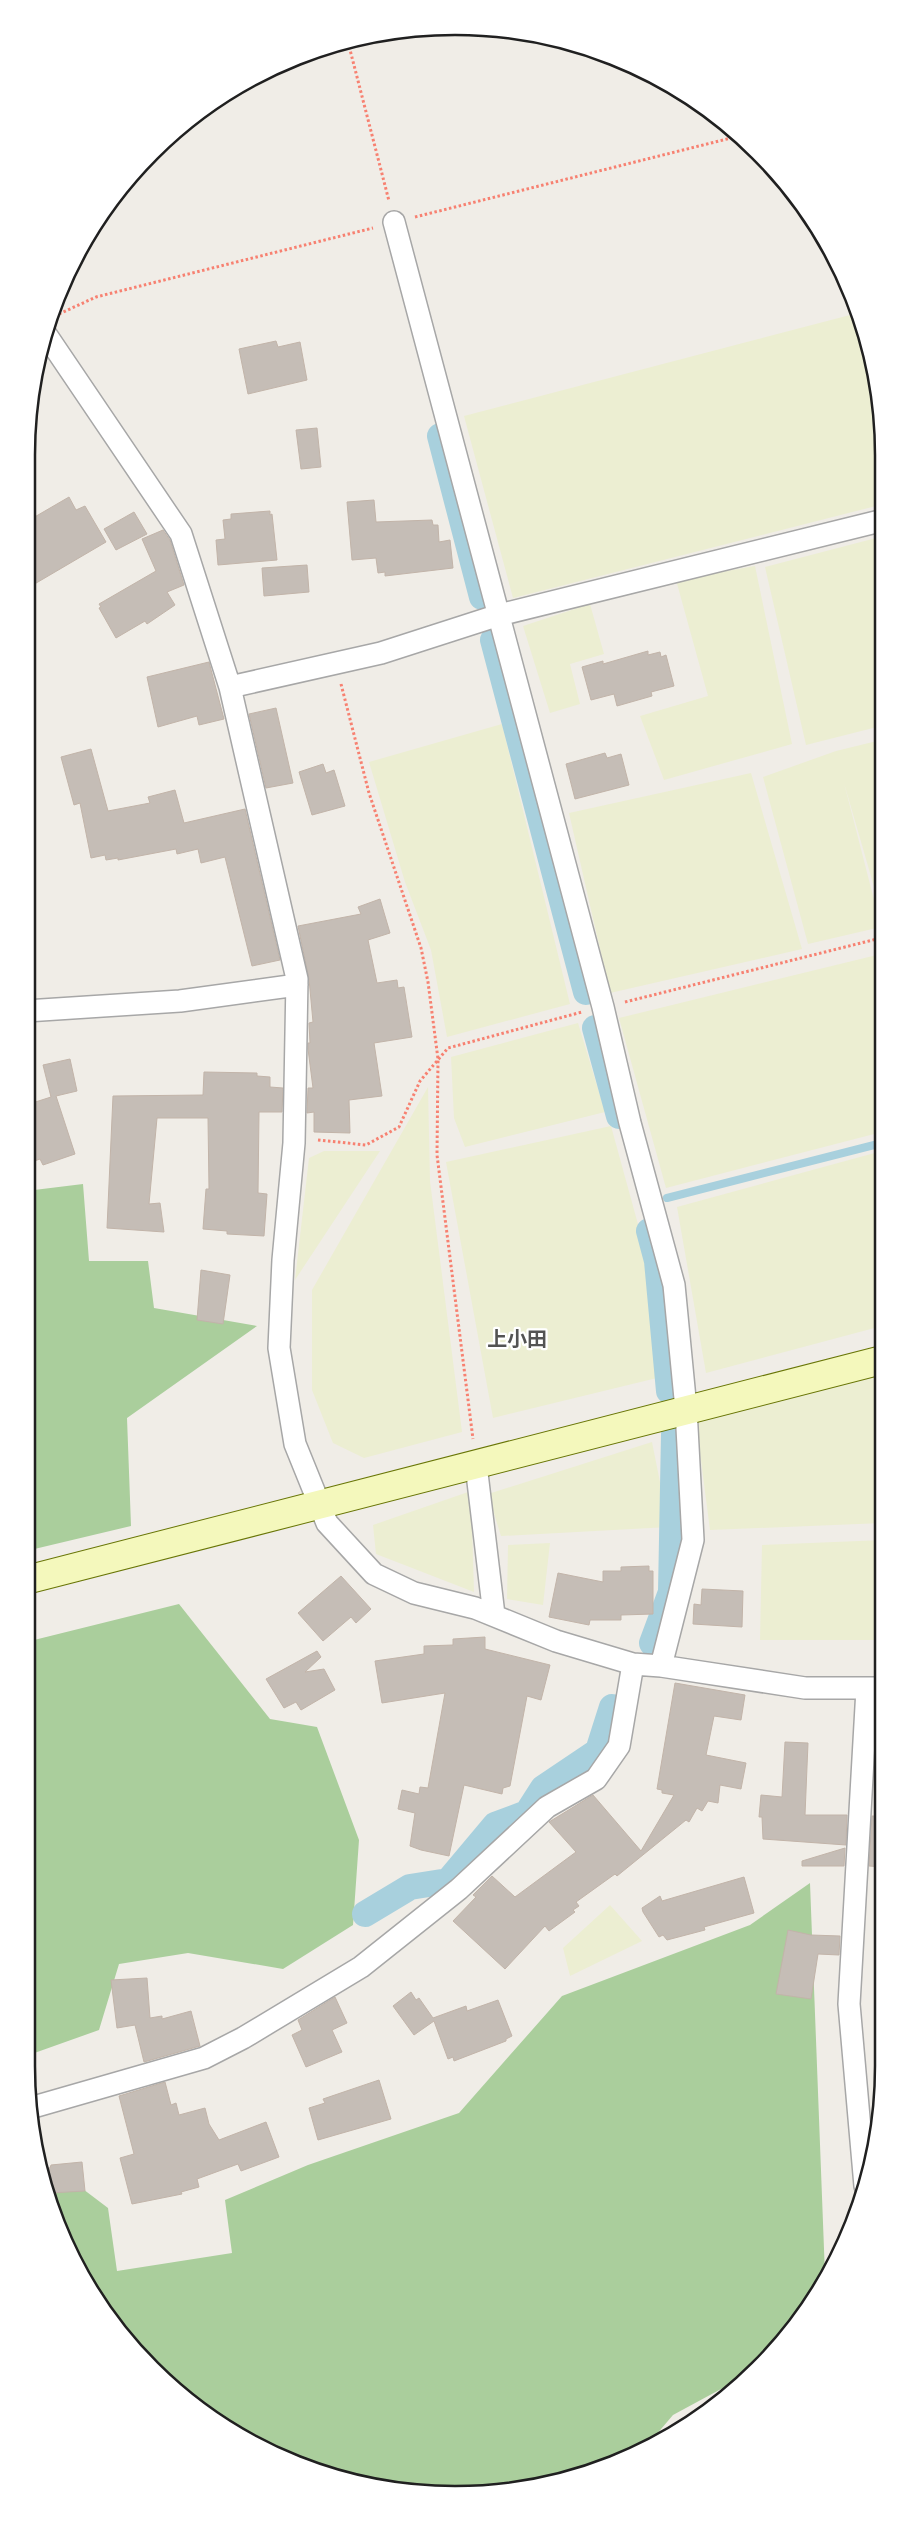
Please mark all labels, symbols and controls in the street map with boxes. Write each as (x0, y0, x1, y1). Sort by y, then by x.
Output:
district label: 上小田 (487, 1326, 547, 1352)

